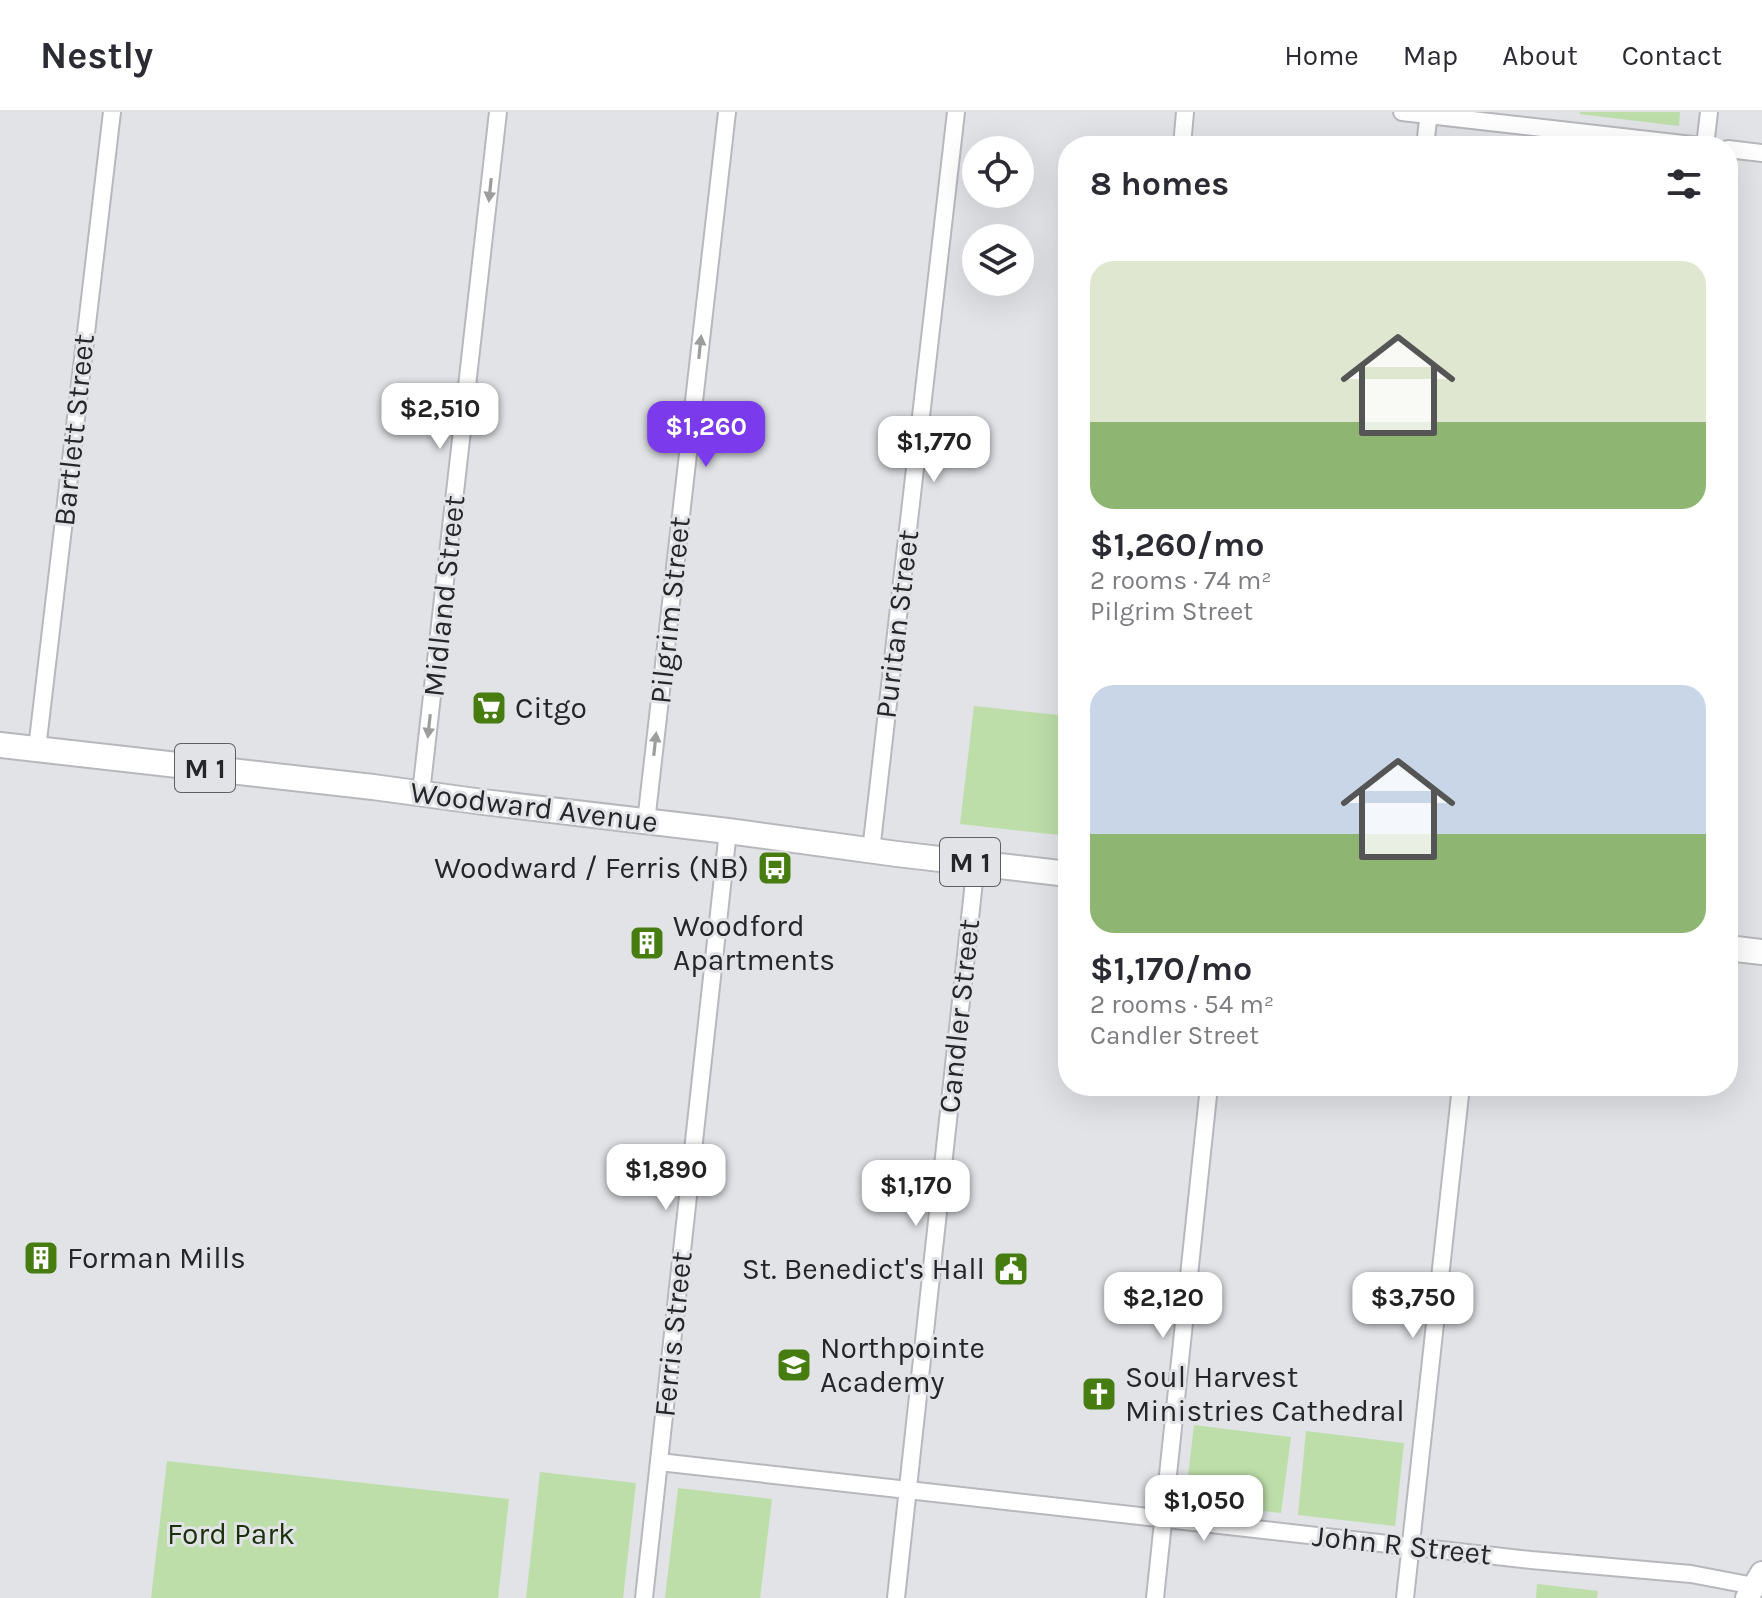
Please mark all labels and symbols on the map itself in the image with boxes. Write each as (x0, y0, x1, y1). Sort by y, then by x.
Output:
one-way arrow (483, 177, 496, 202)
street label: Bartlett Street (46, 332, 102, 528)
one-way arrow (694, 334, 707, 359)
pin: $2,510 (375, 383, 505, 451)
pin: $1,260 (641, 401, 771, 469)
pin: $1,770 (869, 416, 999, 484)
street label: Midland Street (416, 493, 472, 699)
street label: Pilgrim Street (642, 515, 698, 705)
street label: Puritan Street (868, 528, 926, 720)
supermarket icon: Citgo (470, 689, 508, 727)
place label: Citgo (515, 690, 587, 726)
one-way arrow (423, 714, 436, 739)
one-way arrow (649, 731, 662, 756)
road number: M 1 (175, 744, 235, 792)
street label: Woodward Avenue (408, 774, 660, 840)
road number: M 1 (940, 838, 1000, 886)
bus stop icon: Woodward / Ferris (NB) (756, 849, 794, 887)
place label: Woodward / Ferris (NB) (434, 850, 749, 886)
place label: Woodford Apartments (673, 908, 835, 978)
street label: Candler Street (931, 917, 987, 1115)
building icon: Woodford Apartments (628, 924, 666, 962)
pin: $1,890 (601, 1144, 731, 1212)
pin: $1,170 (851, 1160, 981, 1228)
building icon: Forman Mills (22, 1239, 60, 1277)
place label: Forman Mills (67, 1240, 246, 1276)
street label: Ferris Street (646, 1249, 700, 1419)
public building icon: St. Benedict's Hall (992, 1250, 1030, 1288)
place label: St. Benedict's Hall (742, 1251, 985, 1287)
pin: $2,120 (1098, 1272, 1228, 1340)
pin: $3,750 (1348, 1272, 1478, 1340)
place label: Northpointe Academy (820, 1330, 985, 1400)
school or university icon: Northpointe Academy (775, 1346, 813, 1384)
place label: Soul Harvest Ministries Cathedral (1125, 1359, 1405, 1429)
church icon: Soul Harvest Ministries Cathedral (1080, 1375, 1118, 1413)
pin: $1,050 (1139, 1475, 1269, 1543)
park label: Ford Park (167, 1516, 295, 1552)
street label: John R Street (1311, 1518, 1493, 1572)

